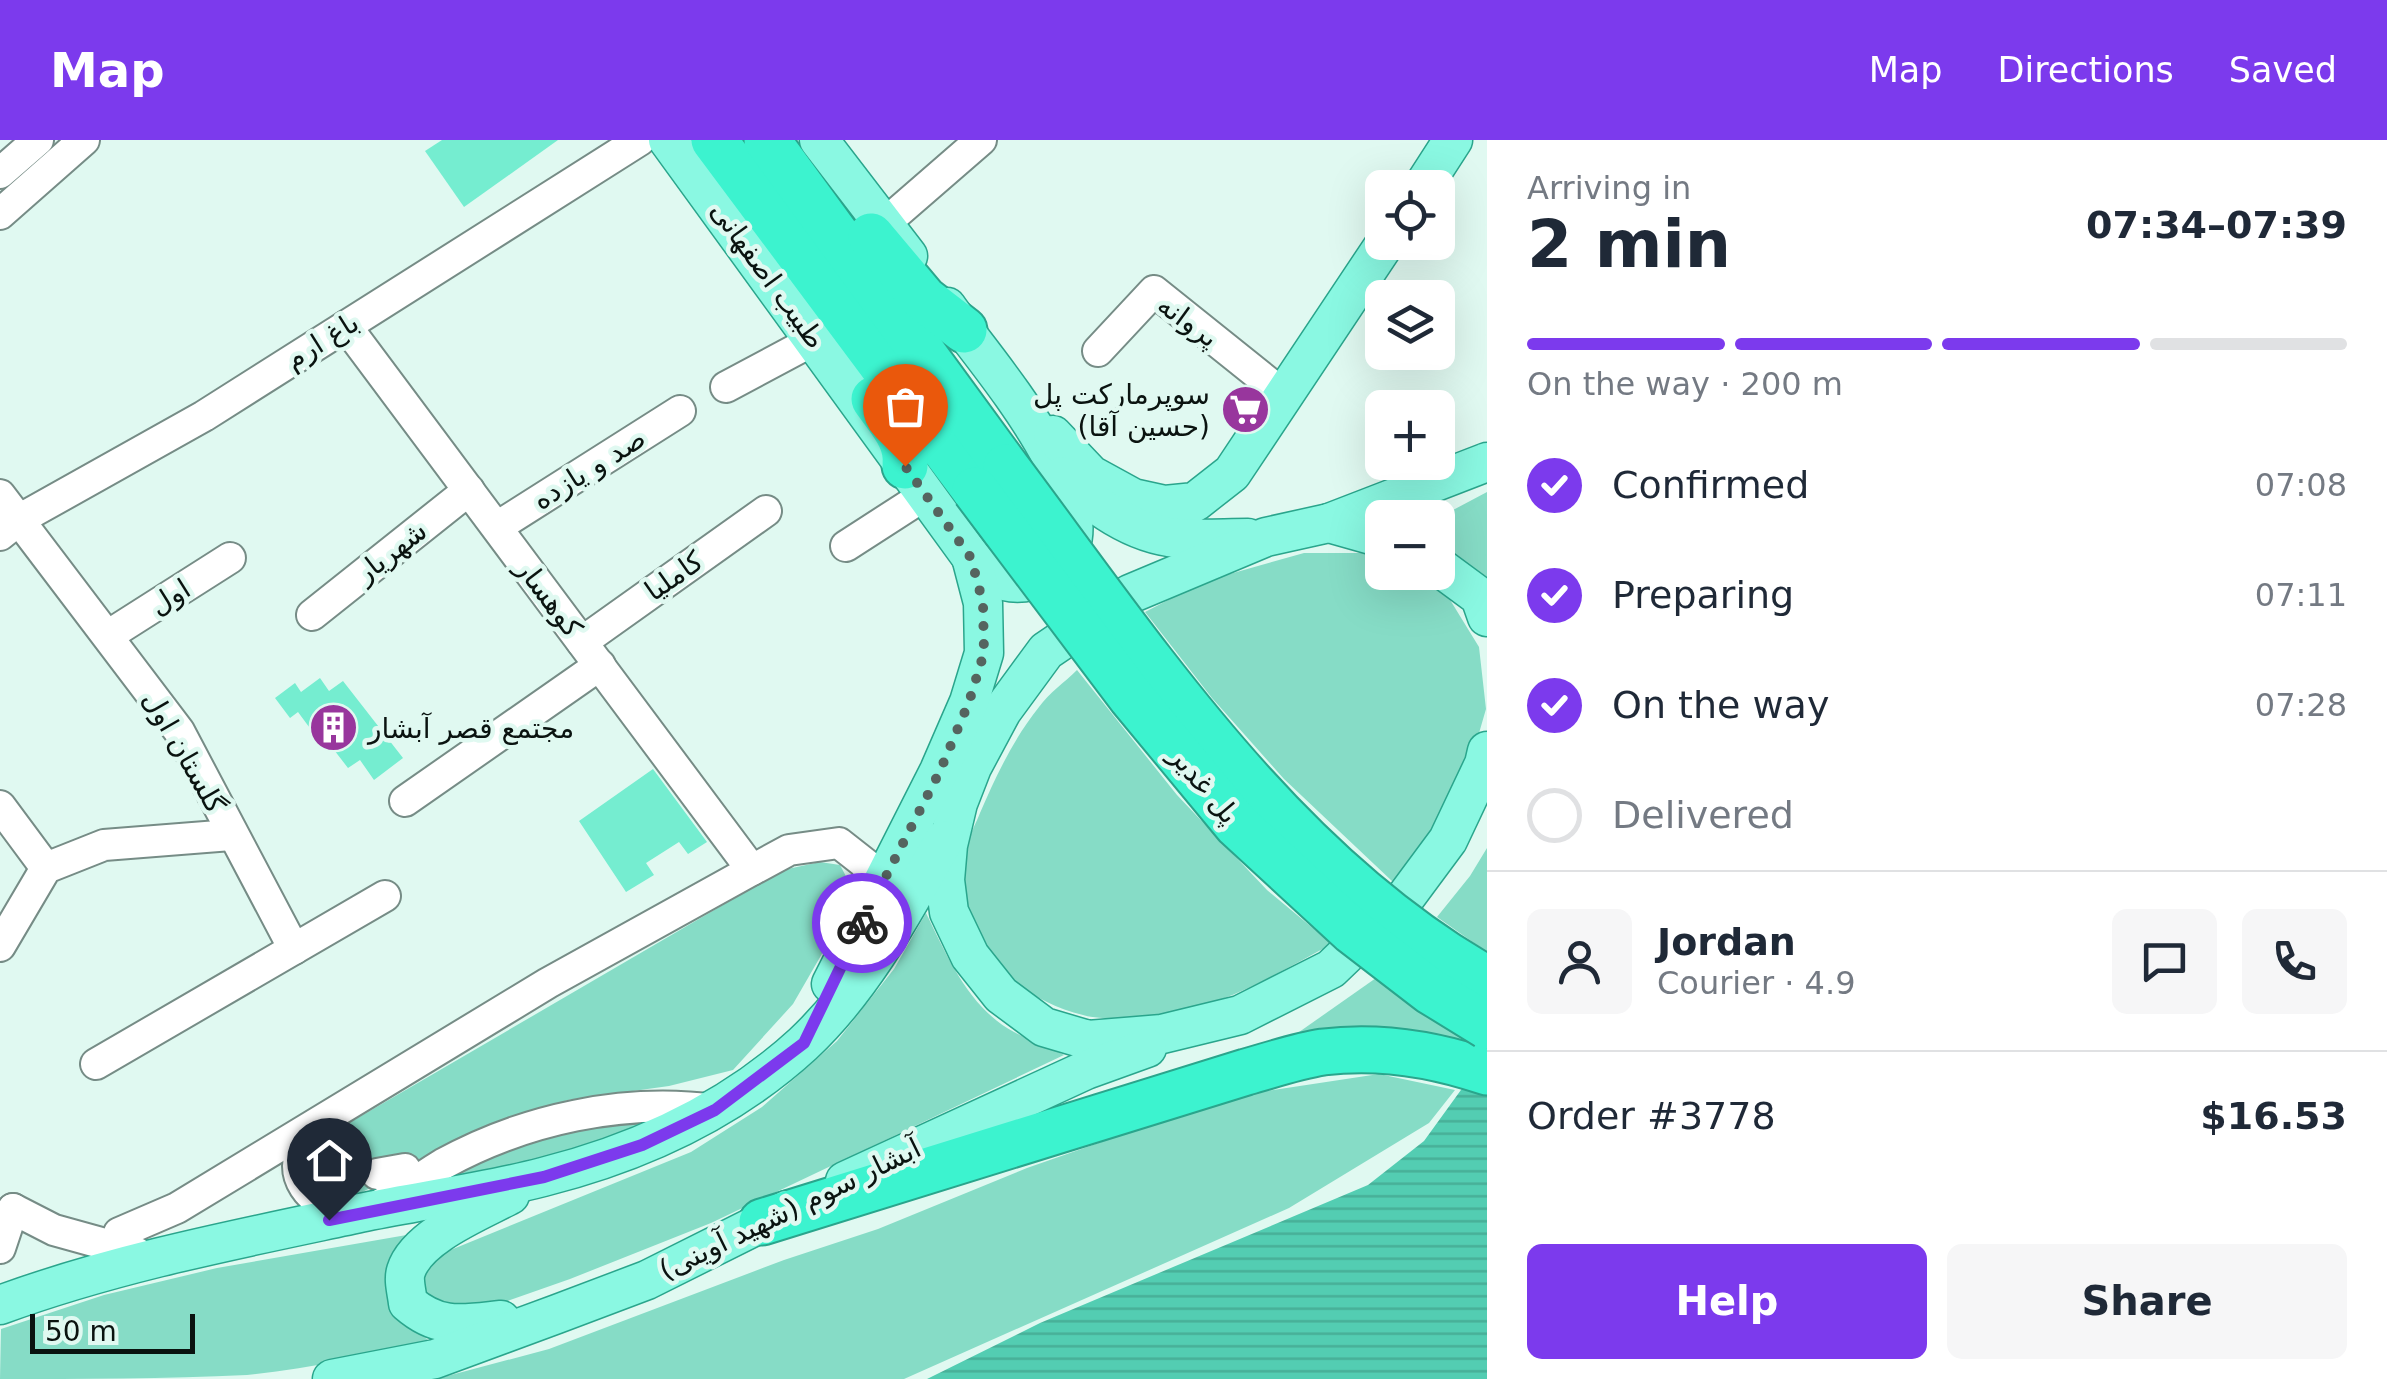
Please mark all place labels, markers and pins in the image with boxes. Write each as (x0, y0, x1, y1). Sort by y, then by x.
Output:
pin (863, 364, 948, 467)
place label: سوپرمارکت پل (حسین آقا) (1033, 378, 1210, 443)
supermarket icon: سوپرمارکت پل (حسین آقا) (1219, 384, 1271, 436)
building icon: مجتمع قصر آبشار (307, 702, 359, 754)
place label: مجتمع قصر آبشار (366, 712, 574, 745)
pin (287, 1118, 372, 1221)

